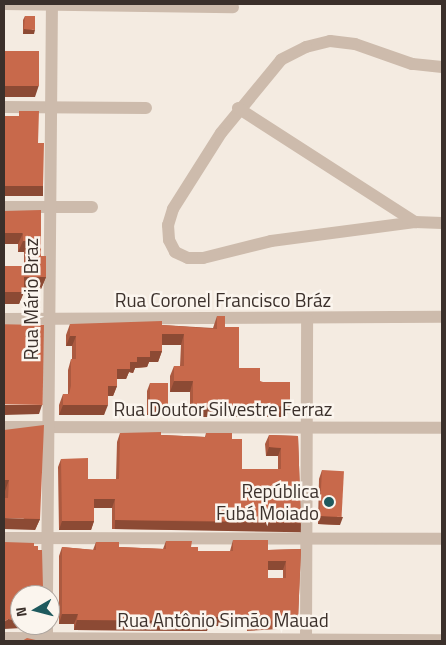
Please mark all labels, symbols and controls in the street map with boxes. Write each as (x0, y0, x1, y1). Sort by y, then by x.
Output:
street label: Rua Mário Braz (20, 238, 42, 360)
street label: Rua Coronel Francisco Bráz (115, 289, 331, 311)
street label: Rua Doutor Silvestre Ferraz (114, 398, 332, 420)
place label: República Fubá Moiado (216, 480, 319, 524)
marker: República Fubá Moiado (323, 496, 335, 508)
north arrow (10, 585, 60, 635)
text: N (10, 606, 32, 618)
street label: Rua Antônio Simão Mauad (117, 609, 329, 631)

